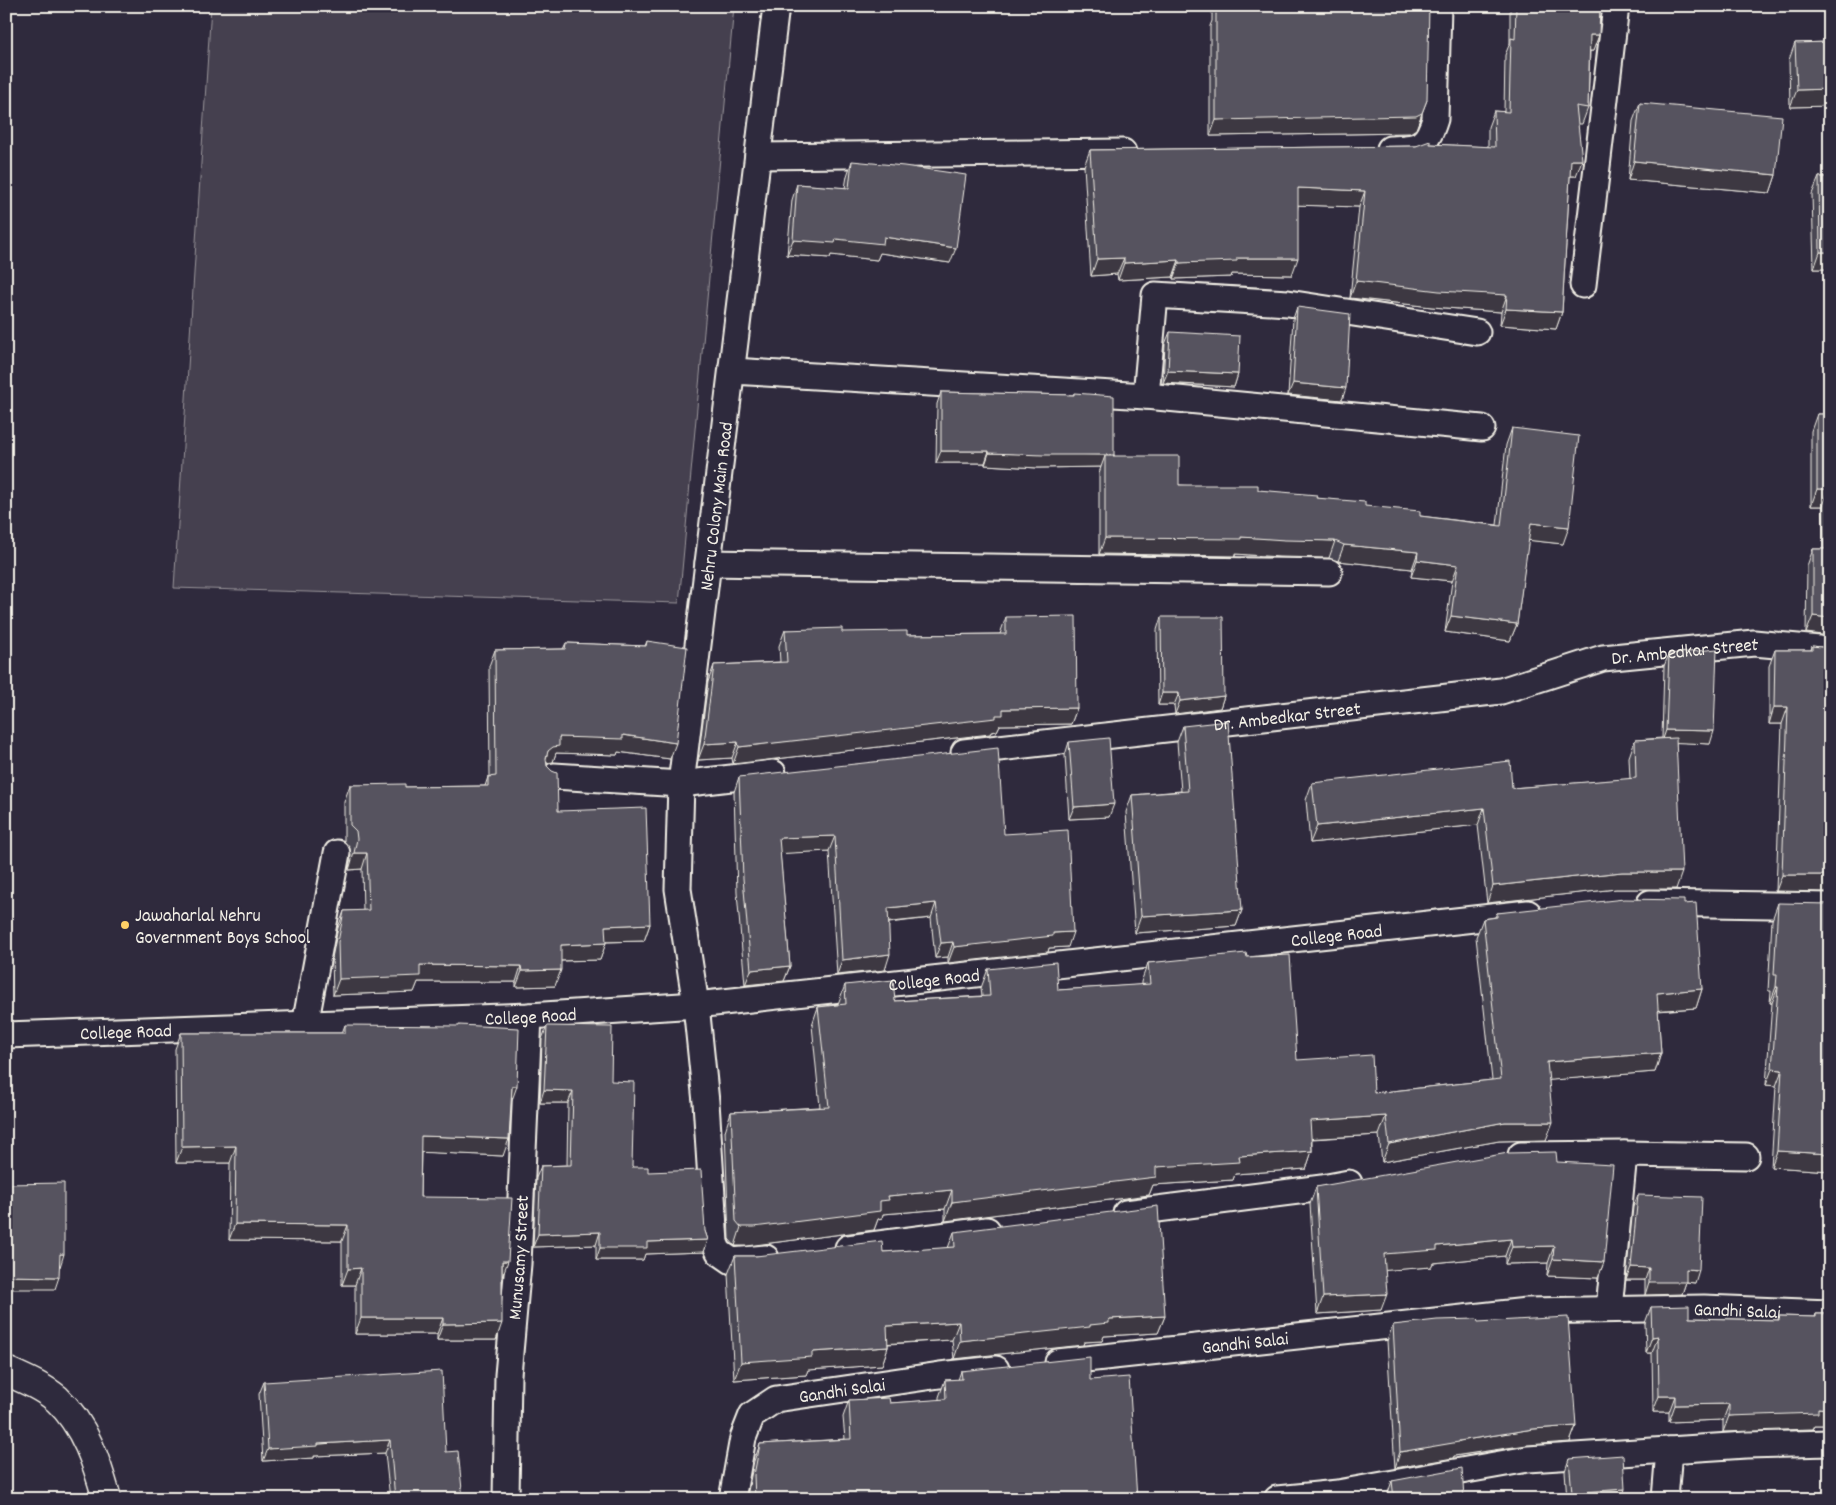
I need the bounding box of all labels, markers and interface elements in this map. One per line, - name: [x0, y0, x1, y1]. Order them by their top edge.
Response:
- street label: Nehru Colony Main Road: [695, 420, 742, 593]
- street label: Dr. Ambedkar Street: [1610, 633, 1759, 674]
- street label: Dr. Ambedkar Street: [1212, 697, 1362, 741]
- place label: Jawaharlal Nehru Government Boys School: [135, 904, 311, 953]
- marker: Jawaharlal Nehru Government Boys School: [119, 919, 131, 931]
- street label: College Road: [1290, 919, 1384, 956]
- street label: College Road: [887, 964, 981, 1001]
- street label: College Road: [484, 1003, 578, 1035]
- street label: College Road: [80, 1019, 172, 1049]
- street label: Munusamy Street: [503, 1195, 538, 1321]
- street label: Gandhi Salai: [1694, 1298, 1782, 1328]
- street label: Gandhi Salai: [1201, 1327, 1291, 1363]
- street label: Gandhi Salai: [797, 1373, 888, 1412]

